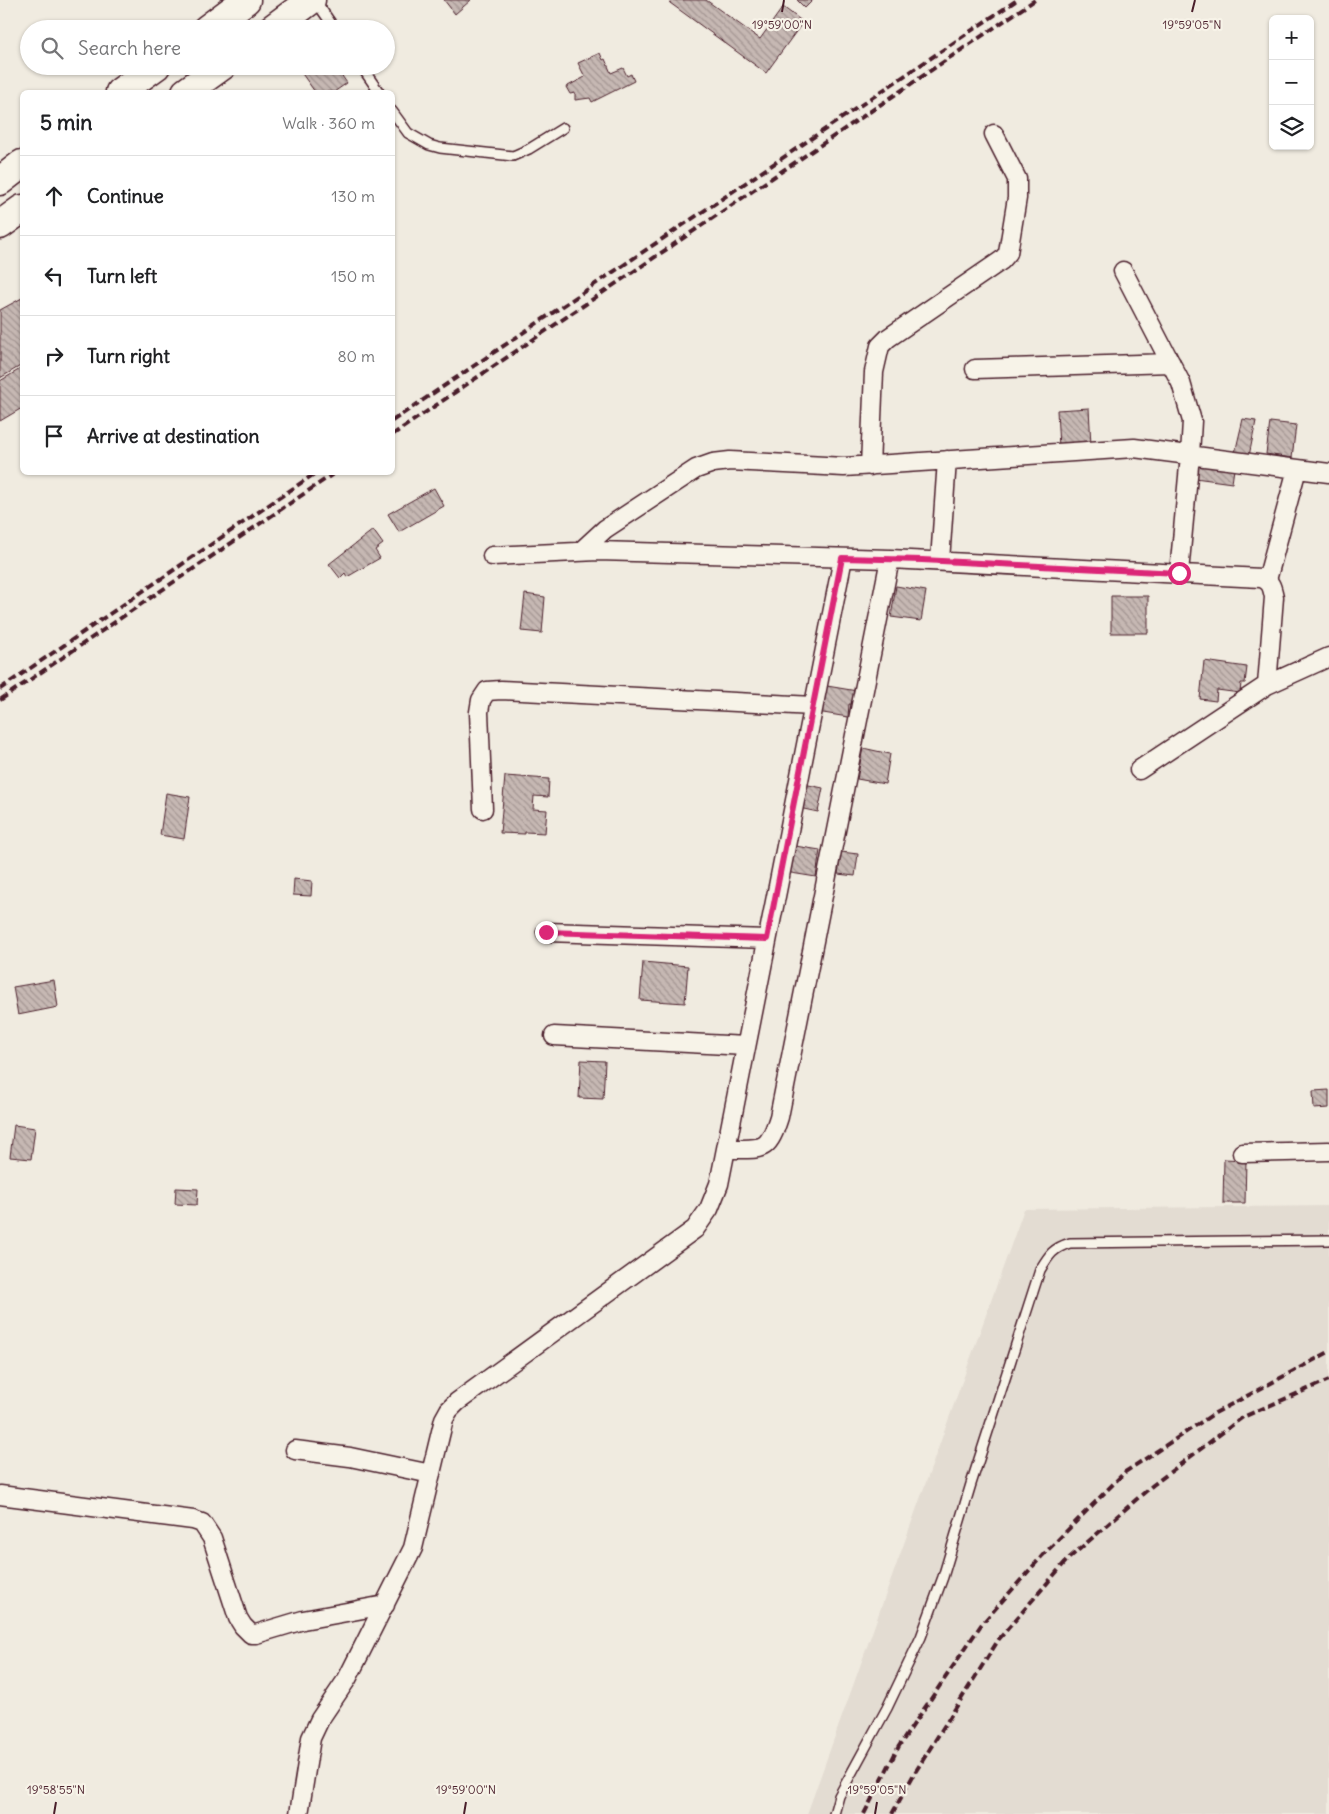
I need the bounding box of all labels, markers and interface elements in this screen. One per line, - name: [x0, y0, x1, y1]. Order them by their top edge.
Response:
- map controls: [1269, 15, 1314, 150]
- button: +: [1269, 15, 1314, 60]
- text: 19°59'00"N: [752, 17, 812, 32]
- text: 19°59'05"N: [1163, 17, 1221, 32]
- search box: [20, 20, 395, 75]
- icon: search: [38, 34, 66, 62]
- text: Search here: [78, 36, 181, 60]
- button: −: [1269, 60, 1314, 105]
- button: layers: [1269, 105, 1314, 150]
- text: 5 min: [40, 109, 92, 136]
- text: Walk · 360 m: [282, 113, 375, 133]
- icon: ahead: [40, 182, 68, 210]
- text: Continue: [87, 184, 164, 208]
- text: 130 m: [331, 186, 375, 206]
- icon: left: [40, 262, 68, 290]
- text: Turn left: [87, 264, 157, 288]
- text: 150 m: [331, 266, 375, 286]
- icon: right: [40, 342, 68, 370]
- text: Turn right: [87, 344, 170, 368]
- text: 80 m: [337, 346, 375, 366]
- icon: arrive: [40, 422, 68, 450]
- text: Arrive at destination: [87, 424, 260, 448]
- route start: [1168, 562, 1191, 585]
- route end: [535, 921, 558, 944]
- text: 19°58'55"N: [27, 1782, 85, 1797]
- text: 19°59'00"N: [436, 1782, 496, 1797]
- text: 19°59'05"N: [848, 1782, 906, 1797]

